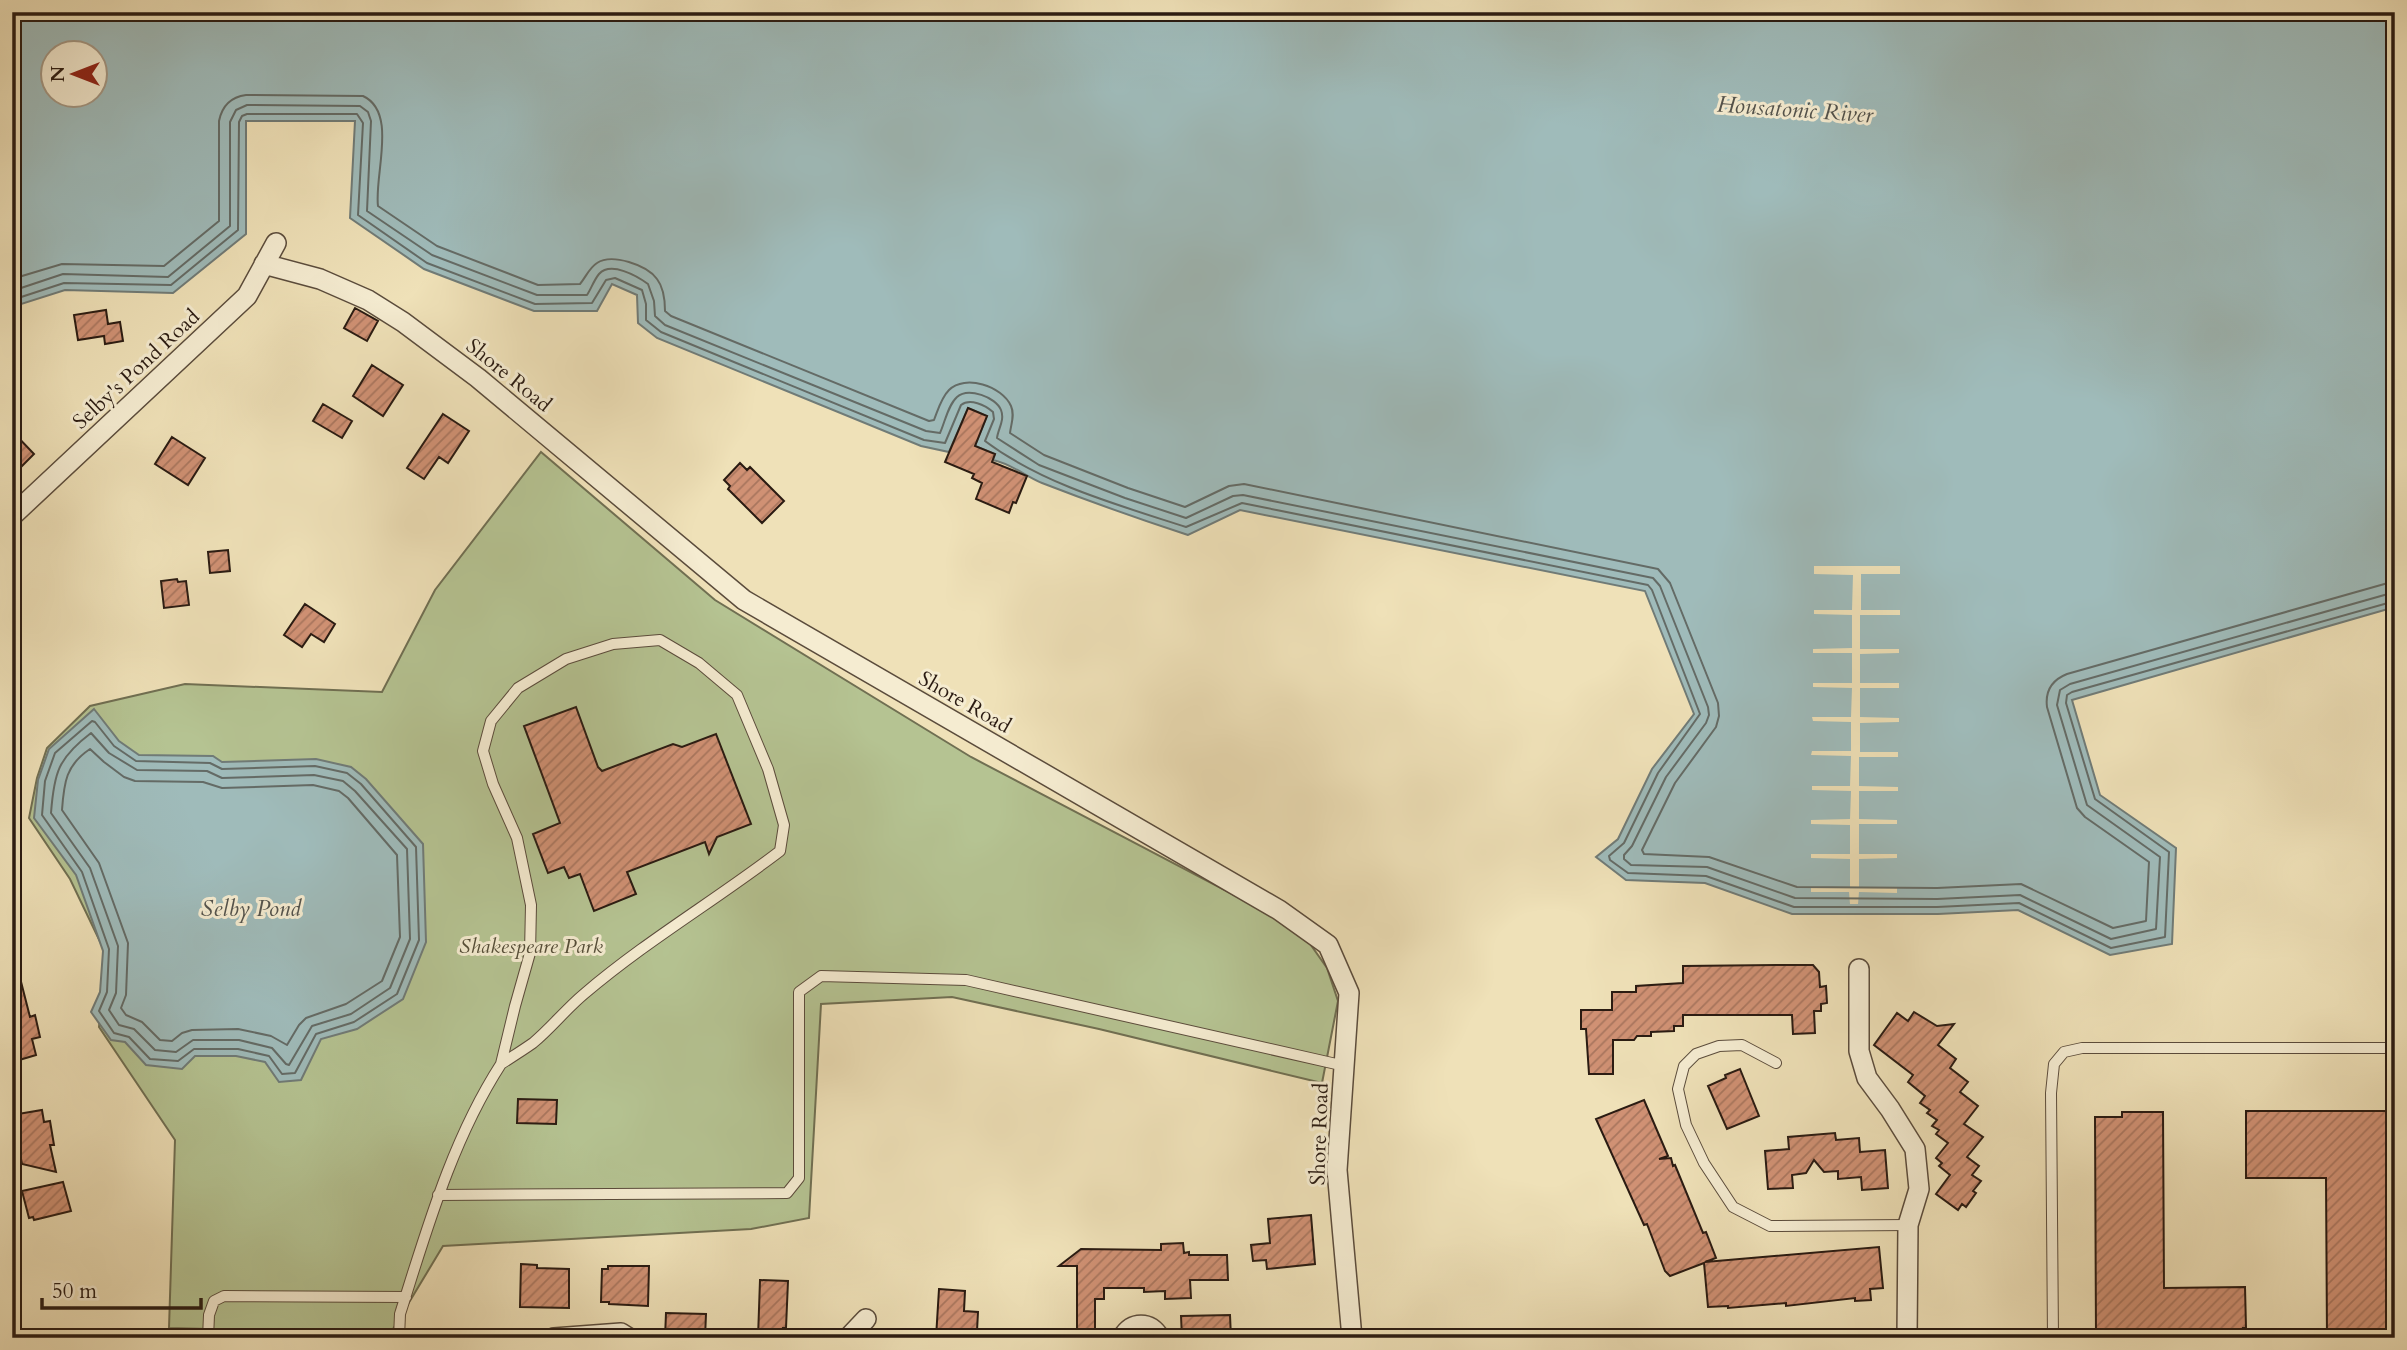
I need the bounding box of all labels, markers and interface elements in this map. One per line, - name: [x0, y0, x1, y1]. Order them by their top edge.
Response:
- north arrow: [38, 38, 108, 108]
- text: N: [45, 65, 71, 82]
- water label: Housatonic River: [1716, 89, 1876, 131]
- street label: Selby's Pond Road: [67, 303, 206, 436]
- street label: Shore Road: [460, 332, 558, 419]
- street label: Shore Road: [913, 664, 1016, 741]
- water label: Selby Pond: [201, 893, 302, 924]
- park label: Shakespeare Park: [459, 932, 603, 961]
- street label: Shore Road: [1303, 1082, 1336, 1186]
- scale bar: [42, 1266, 201, 1310]
- text: 50 m: [52, 1277, 97, 1306]

